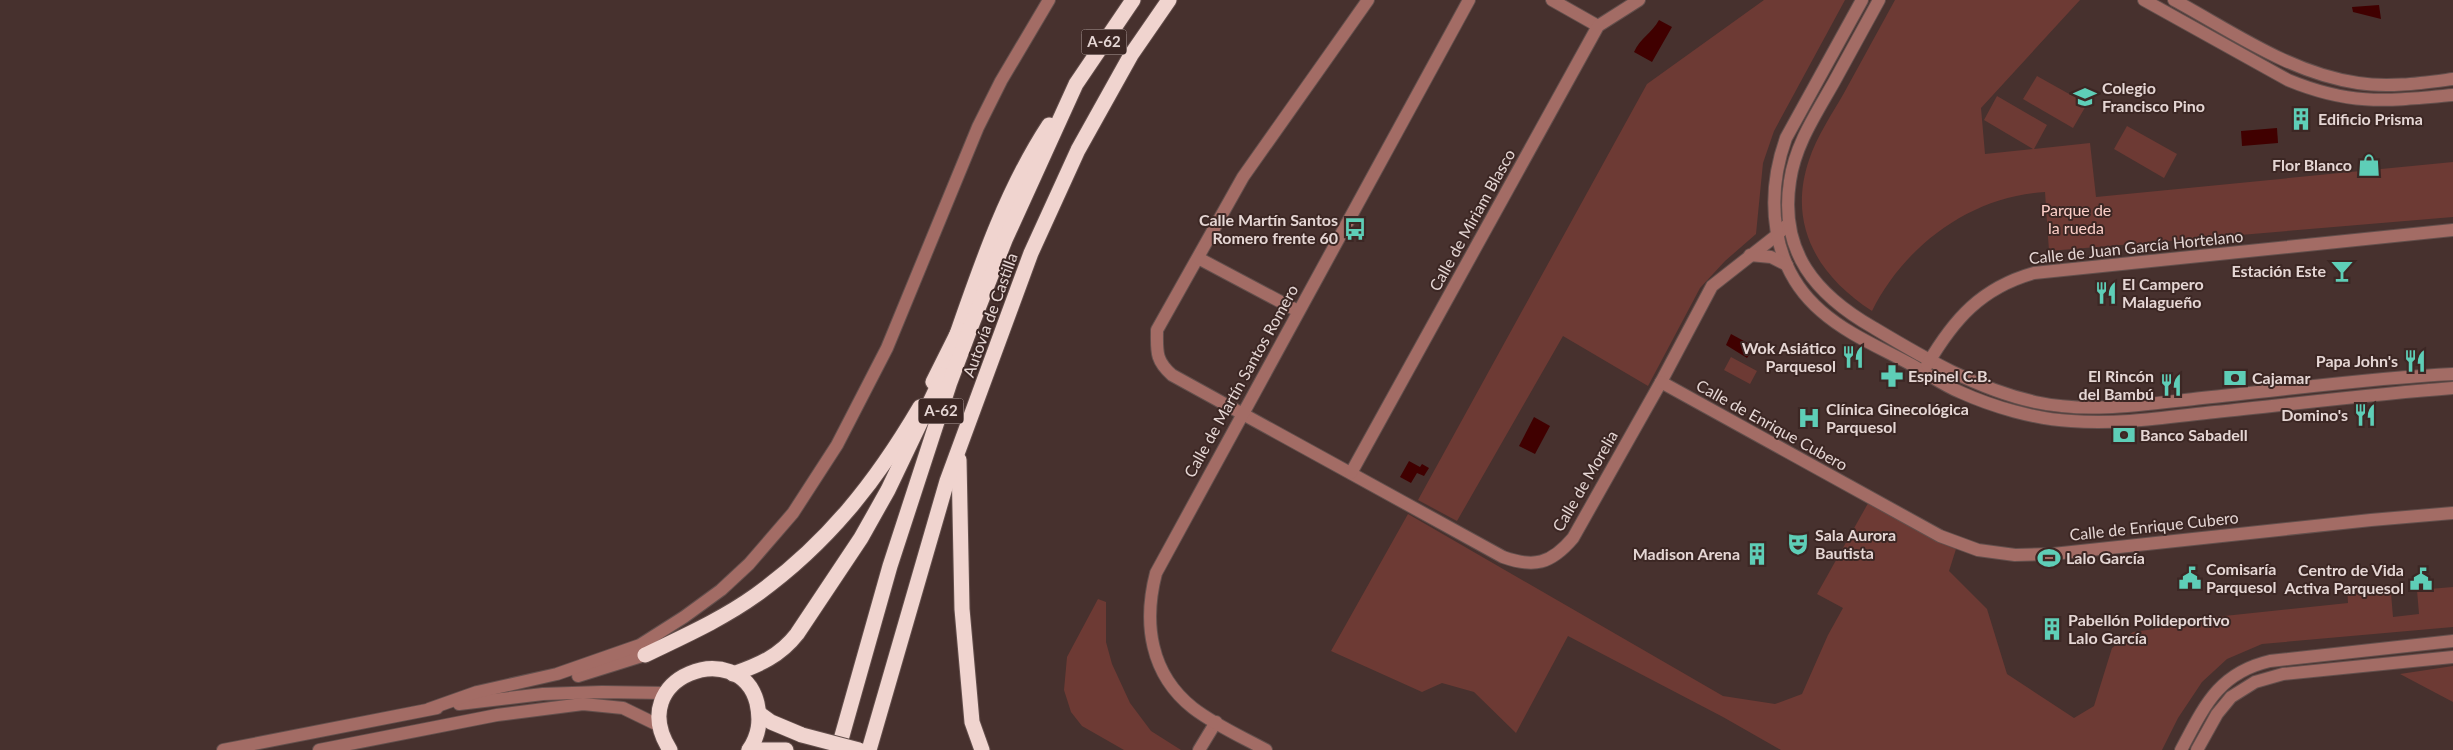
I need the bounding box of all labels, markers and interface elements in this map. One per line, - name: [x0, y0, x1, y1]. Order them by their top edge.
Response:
- road number: A-62: [1082, 30, 1126, 54]
- place label: Colegio Francisco Pino: [2102, 78, 2205, 115]
- school or university icon: Colegio Francisco Pino: [2072, 84, 2098, 110]
- building icon: Edificio Prisma: [2288, 106, 2314, 132]
- place label: Edificio Prisma: [2318, 109, 2423, 128]
- street label: Calle de Miriam Blasco: [1425, 146, 1518, 294]
- shop icon: Flor Blanco: [2356, 152, 2382, 178]
- place label: Flor Blanco: [2272, 155, 2352, 174]
- park label: Parque de la rueda: [2041, 200, 2111, 237]
- place label: Calle Martín Santos Romero frente 60: [1199, 210, 1338, 247]
- bus stop icon: Calle Martín Santos Romero frente 60: [1342, 216, 1368, 242]
- street label: Calle de Juan García Hortelano: [2028, 226, 2244, 267]
- street label: Autovía de Castilla: [958, 250, 1021, 379]
- bar icon: Estación Este: [2329, 258, 2355, 284]
- place label: Estación Este: [2231, 261, 2326, 280]
- place label: El Campero Malagueño: [2122, 274, 2204, 311]
- restaurant icon: El Campero Malagueño: [2093, 280, 2119, 306]
- street label: Calle de Martín Santos Romero: [1180, 281, 1302, 480]
- place label: Wok Asiático Parquesol: [1742, 338, 1836, 375]
- restaurant icon: Wok Asiático Parquesol: [1840, 344, 1866, 370]
- restaurant icon: Papa John's: [2402, 348, 2428, 374]
- place label: Papa John's: [2316, 351, 2398, 370]
- pharmacy icon: Espinel C.B.: [1879, 363, 1905, 389]
- bank icon: Cajamar: [2222, 365, 2248, 391]
- place label: Espinel C.B.: [1908, 366, 1992, 385]
- place label: El Rincón del Bambú: [2078, 366, 2154, 403]
- place label: Cajamar: [2252, 368, 2310, 387]
- restaurant icon: El Rincón del Bambú: [2158, 372, 2184, 398]
- street label: Calle de Enrique Cubero: [1693, 375, 1851, 474]
- road number: A-62: [918, 398, 964, 424]
- place label: Clínica Ginecológica Parquesol: [1826, 399, 1969, 436]
- restaurant icon: Domino's: [2352, 402, 2378, 428]
- hospital icon: Clínica Ginecológica Parquesol: [1796, 405, 1822, 431]
- place label: Domino's: [2281, 405, 2348, 424]
- bank icon: Banco Sabadell: [2111, 422, 2137, 448]
- place label: Banco Sabadell: [2140, 425, 2248, 444]
- street label: Calle de Morelia: [1548, 427, 1621, 535]
- street label: Calle de Enrique Cubero: [2069, 507, 2239, 544]
- place label: Sala Aurora Bautista: [1815, 525, 1896, 562]
- theatre icon: Sala Aurora Bautista: [1785, 531, 1811, 557]
- building icon: Madison Arena: [1744, 541, 1770, 567]
- place label: Madison Arena: [1633, 544, 1740, 563]
- sports icon: Lalo García: [2036, 545, 2062, 571]
- place label: Lalo García: [2066, 548, 2145, 567]
- place label: Comisaría Parquesol: [2206, 559, 2276, 596]
- place label: Centro de Vida Activa Parquesol: [2283, 560, 2404, 597]
- public building icon: Comisaría Parquesol: [2177, 565, 2203, 591]
- public building icon: Centro de Vida Activa Parquesol: [2408, 566, 2434, 592]
- place label: Pabellón Polideportivo Lalo García: [2068, 610, 2230, 647]
- building icon: Pabellón Polideportivo Lalo García: [2039, 616, 2065, 642]

